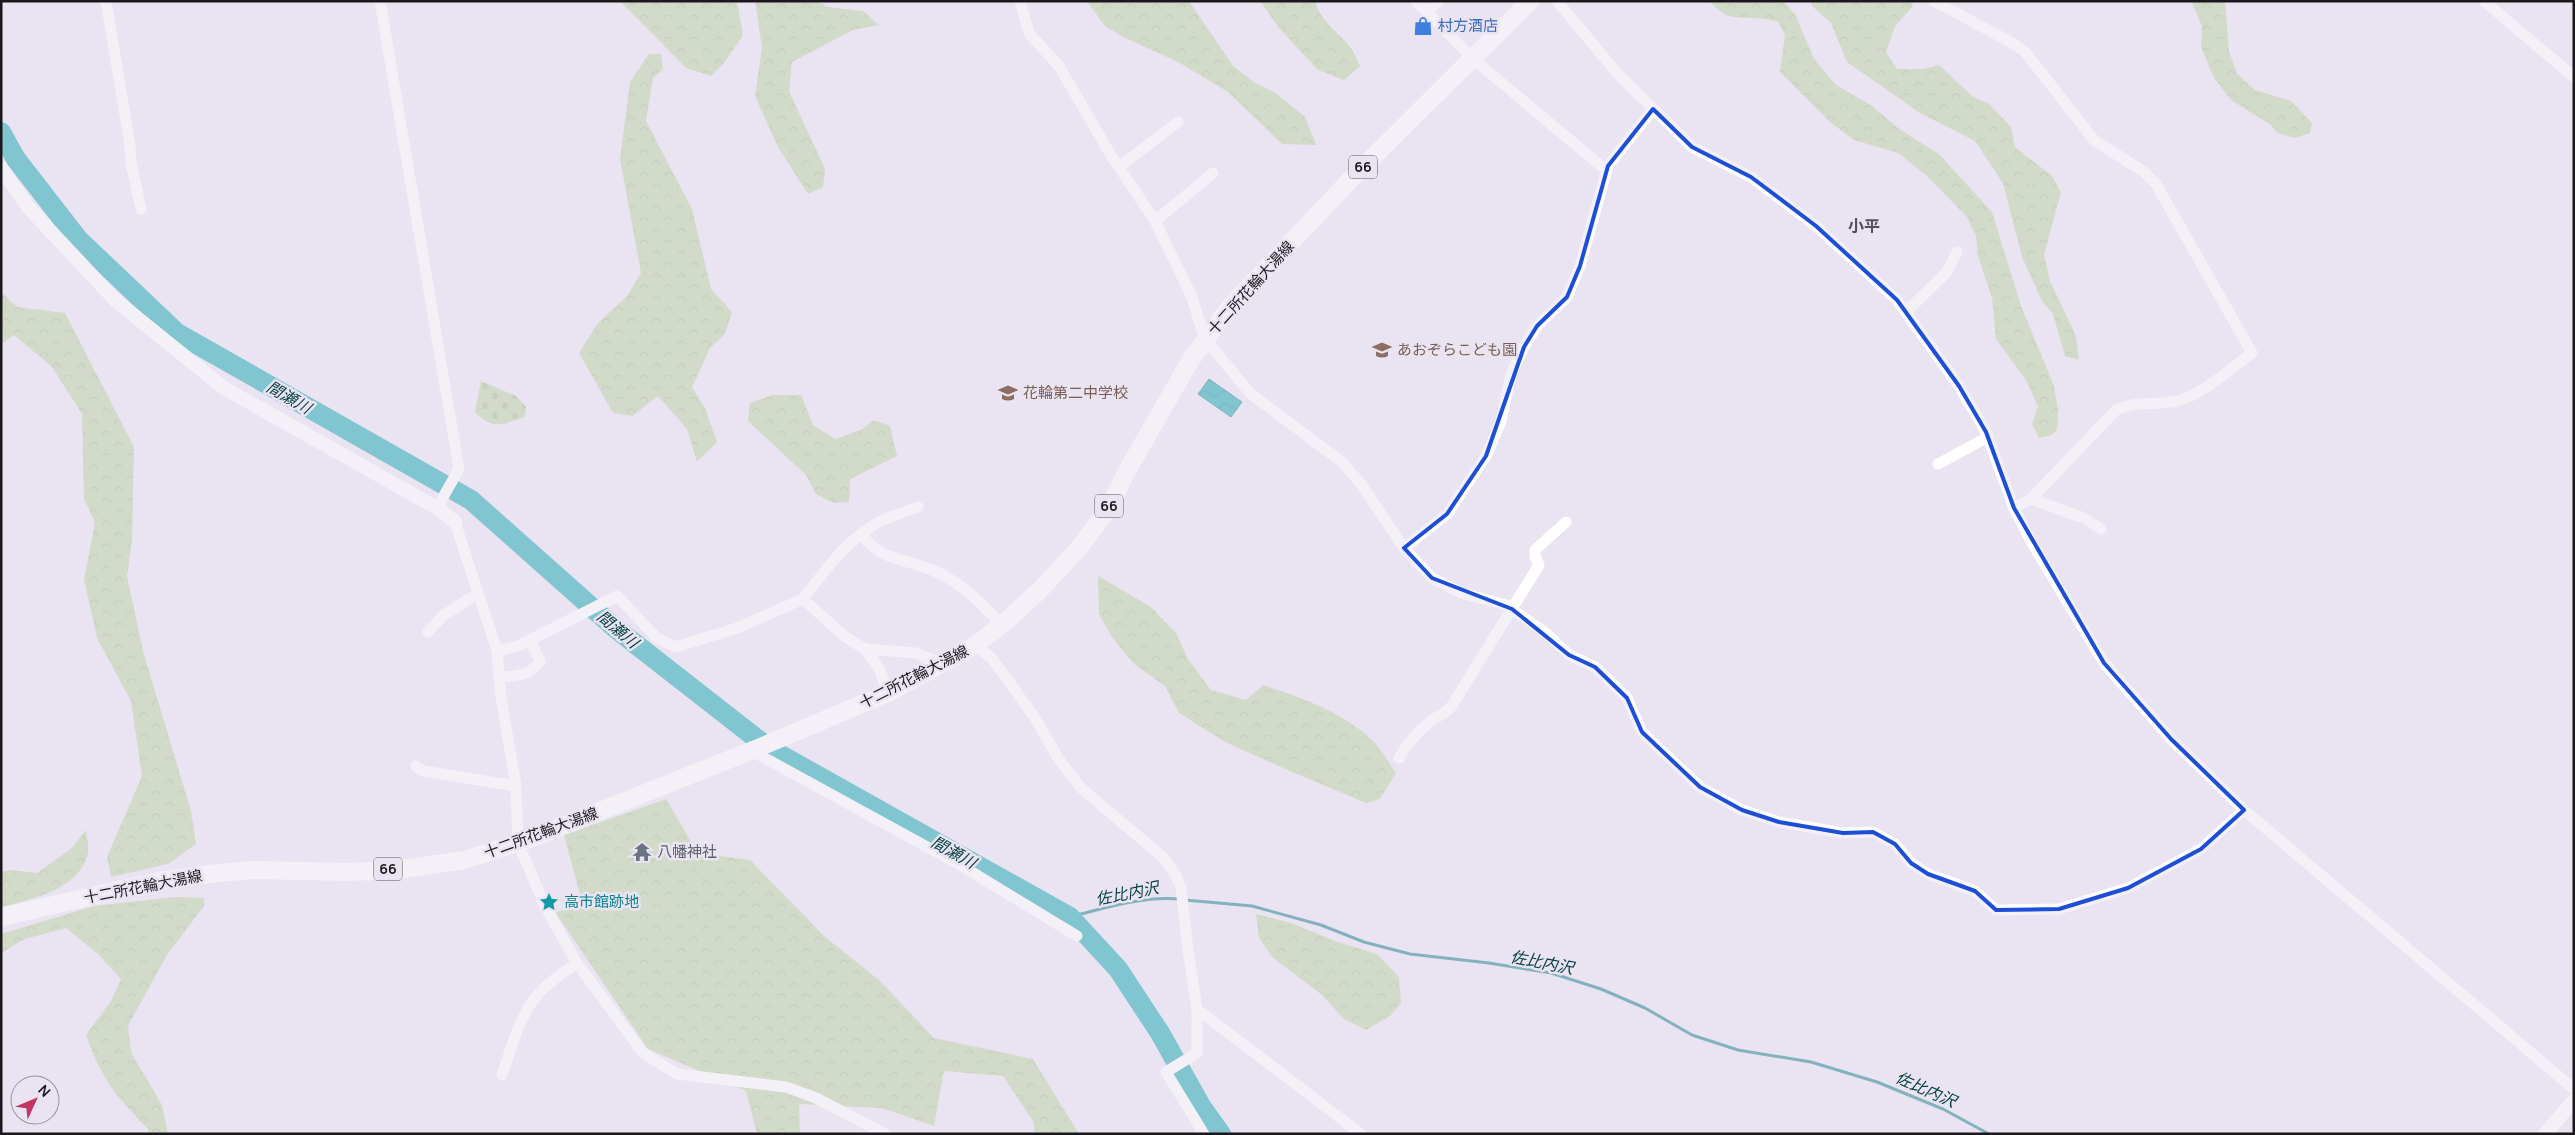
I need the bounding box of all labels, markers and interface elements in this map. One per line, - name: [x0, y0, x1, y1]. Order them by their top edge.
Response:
- shop icon: 村方酒店: [1412, 15, 1434, 37]
- place label: 村方酒店: [1438, 15, 1498, 36]
- road number: 66: [1349, 156, 1377, 178]
- district label: 小平: [1848, 215, 1880, 237]
- street label: 十二所花輪大湯線: [1203, 236, 1299, 339]
- school or university icon: あおぞらこども園: [1371, 339, 1393, 361]
- place label: あおぞらこども園: [1397, 339, 1517, 360]
- water label: 間瀬川: [263, 375, 317, 420]
- school or university icon: 花輪第二中学校: [997, 382, 1019, 404]
- place label: 花輪第二中学校: [1023, 382, 1128, 403]
- road number: 66: [1095, 494, 1123, 518]
- water label: 間瀬川: [593, 605, 645, 654]
- street label: 十二所花輪大湯線: [856, 640, 972, 713]
- street label: 十二所花輪大湯線: [481, 802, 601, 863]
- water label: 間瀬川: [928, 831, 982, 874]
- temple icon: 八幡神社: [631, 841, 653, 863]
- place label: 八幡神社: [657, 841, 717, 862]
- road number: 66: [374, 858, 402, 881]
- street label: 十二所花輪大湯線: [82, 865, 204, 908]
- water label: 佐比内沢: [1093, 876, 1162, 910]
- place icon: 高市館跡地: [538, 891, 560, 913]
- place label: 高市館跡地: [564, 891, 639, 912]
- water label: 佐比内沢: [1508, 945, 1577, 979]
- water label: 佐比内沢: [1892, 1066, 1962, 1113]
- north arrow: [10, 1075, 60, 1125]
- text: N: [34, 1080, 55, 1101]

